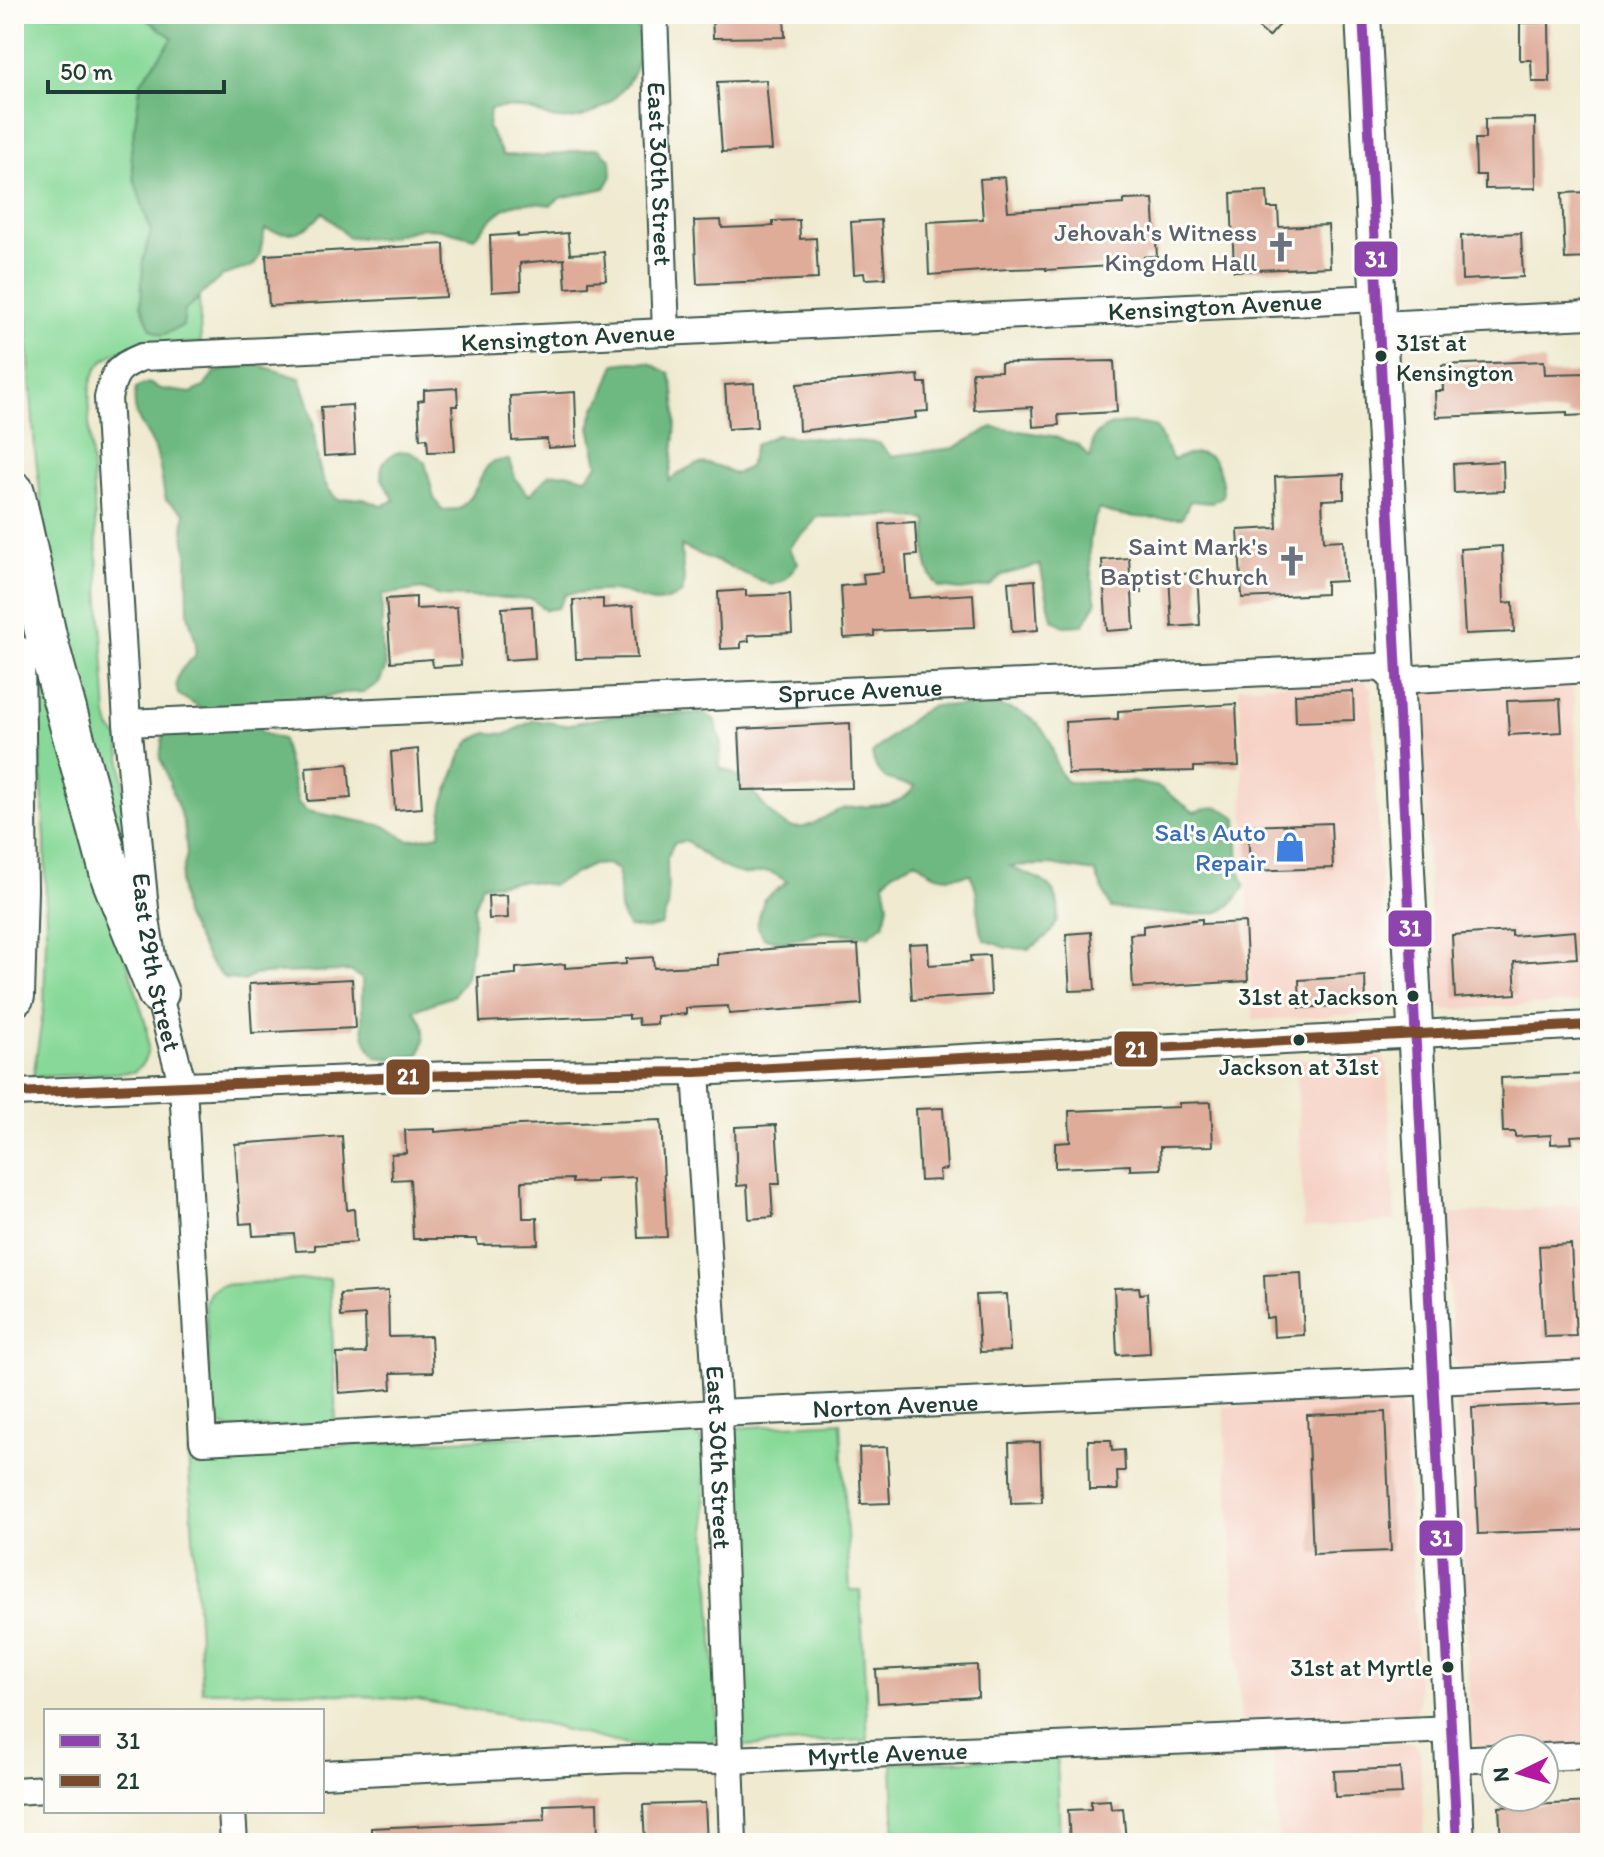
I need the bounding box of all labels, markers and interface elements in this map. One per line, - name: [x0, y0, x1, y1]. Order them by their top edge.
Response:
- scale bar: [48, 44, 224, 94]
- text: 50 m: [60, 57, 113, 86]
- street label: East 30th Street: [641, 81, 680, 267]
- place label: Jehovah's Witness Kingdom Hall: [1054, 216, 1257, 278]
- church icon: Jehovah's Witness Kingdom Hall: [1264, 230, 1298, 264]
- line badge: 31: [1353, 240, 1399, 278]
- text: 31: [1365, 246, 1388, 273]
- street label: Kensington Avenue: [1107, 284, 1323, 328]
- street label: Kensington Avenue: [460, 315, 676, 359]
- place label: 31st at Kensington: [1396, 328, 1514, 387]
- marker: 31st at Kensington: [1373, 348, 1389, 364]
- place label: Saint Mark's Baptist Church: [1100, 530, 1268, 592]
- church icon: Saint Mark's Baptist Church: [1275, 544, 1309, 578]
- street label: Spruce Avenue: [777, 671, 943, 710]
- place label: Sal's Auto Repair: [1154, 816, 1266, 878]
- shop icon: Sal's Auto Repair: [1273, 830, 1307, 864]
- street label: East 29th Street: [126, 871, 189, 1055]
- line badge: 31: [1387, 909, 1433, 948]
- text: 31: [1399, 915, 1422, 942]
- place label: 31st at Jackson: [1238, 982, 1398, 1011]
- marker: 31st at Jackson: [1405, 988, 1421, 1004]
- line badge: 21: [1113, 1030, 1159, 1068]
- marker: Jackson at 31st: [1291, 1032, 1307, 1048]
- text: 21: [1125, 1036, 1148, 1063]
- place label: Jackson at 31st: [1219, 1052, 1379, 1081]
- line badge: 21: [385, 1058, 431, 1096]
- text: 21: [397, 1063, 420, 1090]
- street label: East 30th Street: [699, 1364, 739, 1550]
- street label: Norton Avenue: [812, 1385, 979, 1425]
- line badge: 31: [1418, 1519, 1464, 1557]
- text: 31: [1430, 1525, 1453, 1552]
- place label: 31st at Myrtle: [1290, 1653, 1433, 1682]
- marker: 31st at Myrtle: [1440, 1659, 1456, 1675]
- legend: [44, 1709, 324, 1813]
- text: 31: [116, 1726, 140, 1755]
- north arrow: [1480, 1733, 1560, 1813]
- street label: Myrtle Avenue: [807, 1734, 968, 1773]
- text: 21: [116, 1766, 140, 1795]
- text: N: [1486, 1766, 1515, 1783]

